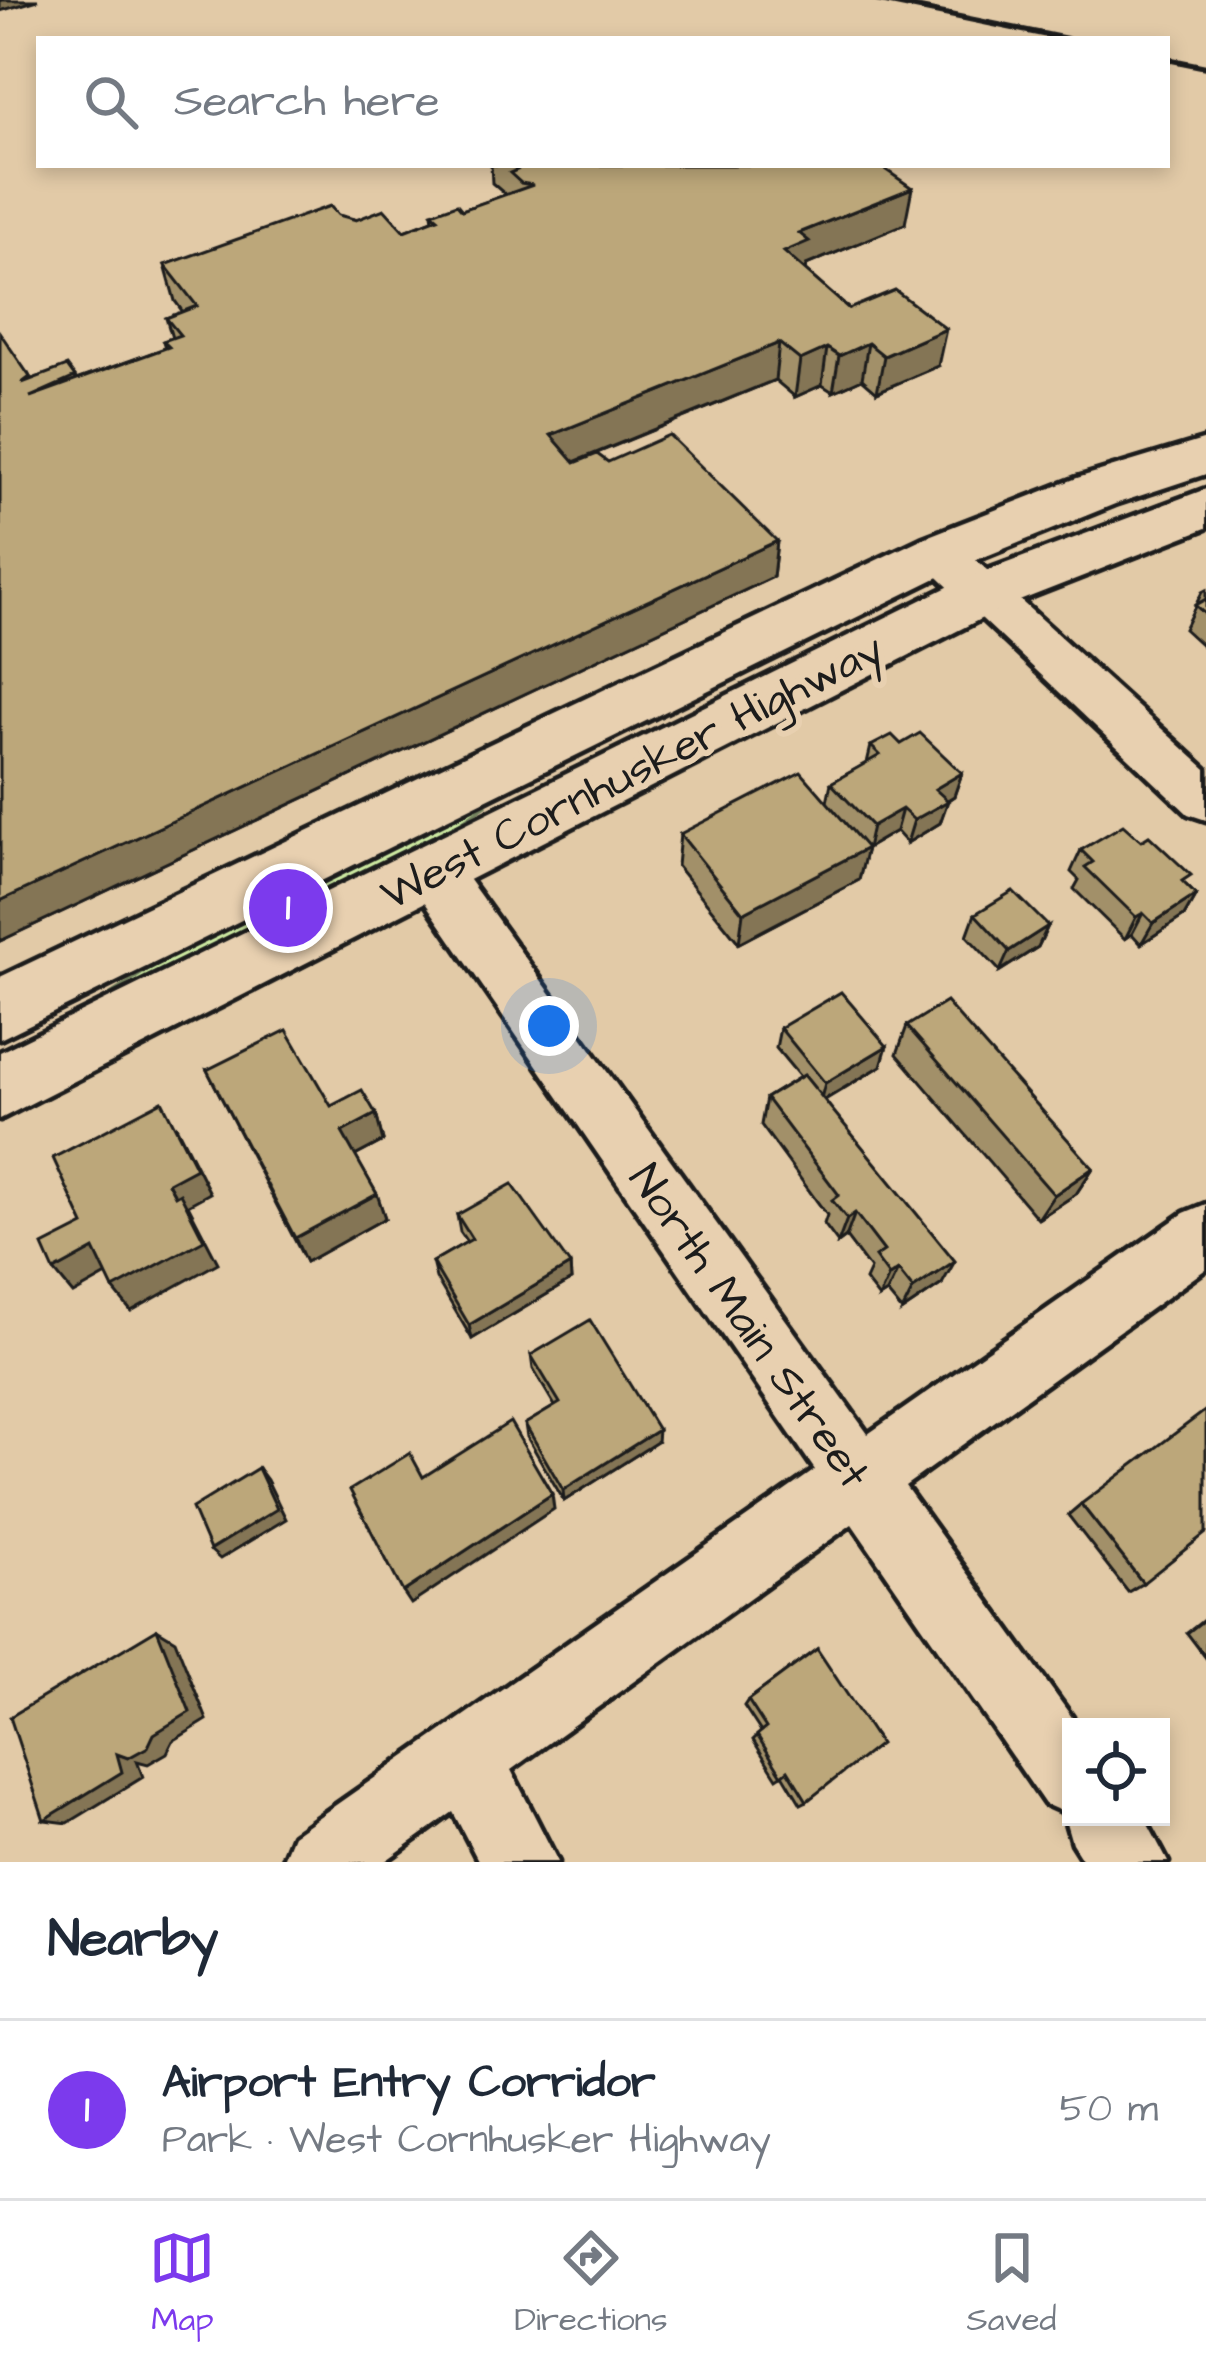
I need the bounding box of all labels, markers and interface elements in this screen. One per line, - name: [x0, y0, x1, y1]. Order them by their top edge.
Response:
- search box: [36, 36, 1170, 168]
- icon: search: [78, 69, 144, 135]
- text: Search here: [174, 71, 440, 133]
- street label: West Cornhusker Highway: [371, 619, 895, 927]
- pin: 1: [249, 863, 327, 953]
- your location: [519, 996, 579, 1056]
- street label: North Main Street: [613, 1152, 884, 1501]
- map controls: [1062, 1718, 1170, 1826]
- button: locate: [1062, 1718, 1170, 1826]
- text: Nearby: [48, 1905, 218, 1976]
- text: Airport Entry Corridor: [162, 2052, 656, 2114]
- text: 1: [85, 2083, 90, 2137]
- text: 50 m: [1060, 2083, 1158, 2137]
- text: Park · West Cornhusker Highway: [162, 2114, 771, 2168]
- tab: Map: [149, 2225, 215, 2343]
- tab: Directions: [514, 2225, 668, 2343]
- tab: Saved: [967, 2225, 1057, 2343]

